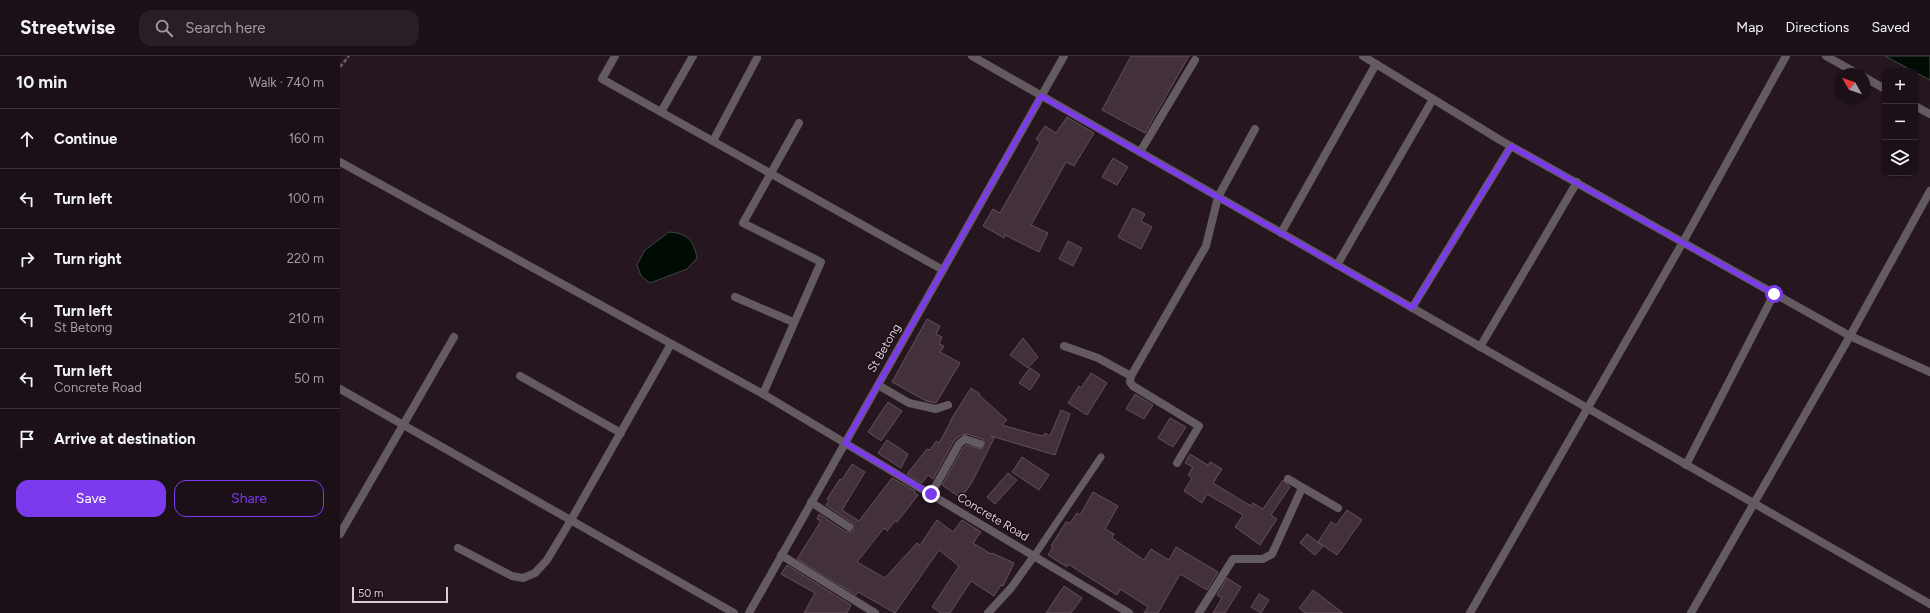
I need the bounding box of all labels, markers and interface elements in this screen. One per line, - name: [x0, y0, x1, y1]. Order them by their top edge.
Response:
- search box: [139, 10, 419, 46]
- text: Streetwise: [20, 16, 115, 39]
- icon: search: [153, 17, 175, 39]
- text: Search here: [185, 19, 265, 37]
- text: Map: [1736, 19, 1764, 36]
- text: Directions: [1786, 19, 1849, 36]
- text: Saved: [1871, 19, 1910, 36]
- north arrow: [1834, 68, 1870, 104]
- map controls: [1882, 68, 1918, 176]
- button: +: [1882, 68, 1918, 104]
- text: 10 min: [16, 72, 67, 92]
- text: Walk · 740 m: [249, 75, 324, 90]
- button: −: [1882, 104, 1918, 140]
- icon: ahead: [16, 128, 38, 150]
- text: Continue: [54, 130, 117, 148]
- text: 160 m: [289, 131, 324, 146]
- button: layers: [1882, 140, 1918, 176]
- icon: left: [16, 188, 38, 210]
- text: Turn left: [54, 190, 112, 208]
- text: 100 m: [288, 191, 324, 206]
- icon: right: [16, 248, 38, 270]
- text: Turn right: [54, 250, 122, 268]
- text: 220 m: [287, 251, 324, 266]
- route start: [1765, 285, 1783, 303]
- text: Turn left: [54, 302, 112, 320]
- icon: left: [16, 308, 38, 330]
- text: 210 m: [289, 311, 324, 326]
- text: St Betong: [54, 320, 112, 335]
- street label: St Betong: [864, 321, 904, 375]
- text: Turn left: [54, 362, 112, 380]
- icon: left: [16, 368, 38, 390]
- text: 50 m: [294, 371, 324, 386]
- text: Concrete Road: [54, 380, 142, 395]
- icon: arrive: [16, 428, 38, 450]
- text: Arrive at destination: [54, 430, 195, 448]
- button: Save: [16, 480, 166, 517]
- button: Share: [174, 480, 324, 517]
- route end: [922, 485, 940, 503]
- street label: Concrete Road: [955, 490, 1031, 544]
- scale bar: [352, 585, 448, 604]
- text: 50 m: [358, 587, 383, 600]

